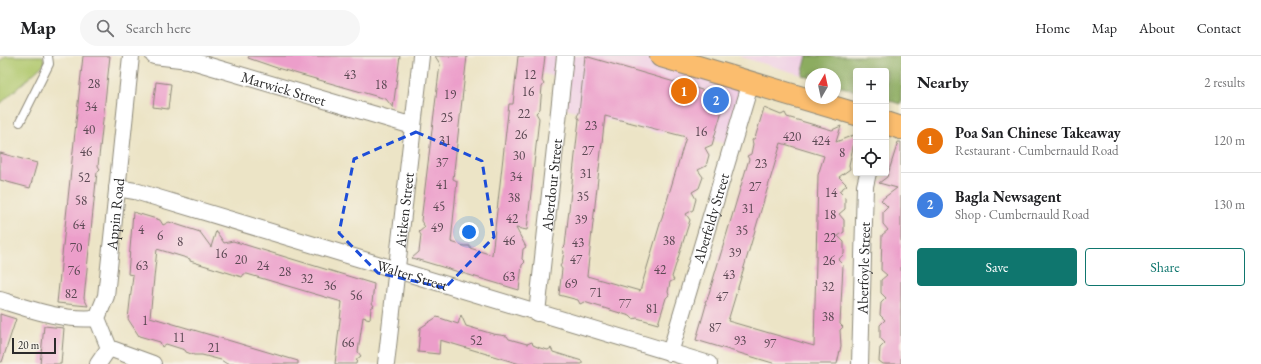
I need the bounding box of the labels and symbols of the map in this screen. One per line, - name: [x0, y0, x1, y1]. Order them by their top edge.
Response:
- street label: Marwick Street: [239, 66, 329, 109]
- house number: 43: [344, 66, 356, 83]
- house number: 12: [524, 66, 537, 83]
- north arrow: [805, 68, 841, 104]
- house number: 28: [88, 75, 100, 92]
- house number: 18: [375, 76, 387, 93]
- pin: 1: [671, 76, 697, 106]
- house number: 16: [522, 83, 534, 100]
- pin: 2: [703, 85, 729, 115]
- house number: 19: [444, 86, 457, 103]
- house number: 34: [85, 98, 98, 115]
- house number: 22: [518, 105, 531, 122]
- house number: 25: [441, 109, 453, 126]
- house number: 23: [585, 117, 597, 134]
- house number: 40: [83, 121, 95, 138]
- house number: 16: [695, 123, 707, 140]
- house number: 26: [515, 126, 527, 143]
- house number: 420: [783, 128, 801, 145]
- house number: 31: [439, 132, 451, 149]
- house number: 424: [812, 132, 831, 149]
- street label: Aberdour Street: [536, 137, 565, 233]
- house number: 27: [582, 142, 595, 159]
- house number: 46: [80, 143, 92, 160]
- house number: 8: [839, 144, 845, 161]
- house number: 30: [513, 147, 525, 164]
- house number: 37: [436, 154, 449, 171]
- house number: 23: [755, 155, 767, 172]
- house number: 31: [580, 165, 592, 182]
- house number: 34: [510, 168, 523, 185]
- house number: 52: [78, 169, 91, 186]
- street label: Aberfeldy Street: [688, 170, 733, 266]
- street label: Aitken Street: [390, 171, 417, 250]
- house number: 41: [436, 176, 448, 193]
- street label: Appin Road: [101, 177, 128, 252]
- house number: 27: [749, 178, 762, 195]
- house number: 14: [825, 184, 838, 201]
- house number: 35: [577, 188, 589, 205]
- house number: 38: [508, 189, 520, 206]
- house number: 58: [75, 192, 87, 209]
- house number: 45: [433, 198, 445, 215]
- house number: 31: [742, 200, 754, 217]
- house number: 18: [824, 206, 836, 223]
- house number: 42: [506, 210, 519, 227]
- house number: 39: [575, 211, 588, 228]
- house number: 64: [73, 216, 86, 233]
- house number: 49: [431, 219, 444, 236]
- house number: 4: [138, 221, 145, 238]
- street label: Aberfoyle Street: [852, 221, 873, 316]
- your location: [459, 222, 479, 242]
- house number: 35: [736, 222, 748, 239]
- house number: 6: [157, 227, 163, 244]
- house number: 22: [824, 229, 837, 246]
- house number: 46: [503, 232, 515, 249]
- house number: 38: [663, 232, 675, 249]
- house number: 8: [177, 233, 183, 250]
- house number: 43: [572, 234, 584, 251]
- house number: 70: [70, 239, 82, 256]
- house number: 39: [729, 244, 742, 261]
- house number: 16: [215, 245, 227, 262]
- house number: 20: [235, 251, 247, 268]
- house number: 47: [570, 251, 583, 268]
- house number: 26: [823, 252, 835, 269]
- street label: Walter Street: [375, 255, 451, 294]
- house number: 63: [136, 257, 148, 274]
- house number: 24: [257, 257, 270, 274]
- house number: 42: [654, 261, 667, 278]
- house number: 76: [68, 262, 80, 279]
- house number: 28: [279, 263, 291, 280]
- house number: 43: [723, 266, 735, 283]
- house number: 63: [503, 268, 515, 285]
- house number: 32: [301, 270, 314, 287]
- house number: 69: [565, 275, 578, 292]
- house number: 36: [324, 277, 336, 294]
- house number: 32: [822, 278, 835, 295]
- house number: 71: [590, 284, 602, 301]
- house number: 82: [65, 285, 78, 302]
- house number: 56: [350, 287, 362, 304]
- house number: 47: [716, 288, 729, 305]
- house number: 77: [619, 295, 632, 312]
- house number: 81: [646, 300, 658, 317]
- house number: 38: [822, 308, 834, 325]
- house number: 1: [142, 312, 148, 329]
- house number: 87: [709, 319, 722, 336]
- house number: 11: [173, 329, 185, 346]
- house number: 52: [470, 332, 483, 349]
- house number: 93: [734, 332, 746, 349]
- house number: 66: [342, 334, 354, 351]
- house number: 97: [764, 335, 777, 352]
- scale bar: [12, 336, 56, 355]
- house number: 21: [208, 339, 220, 356]

